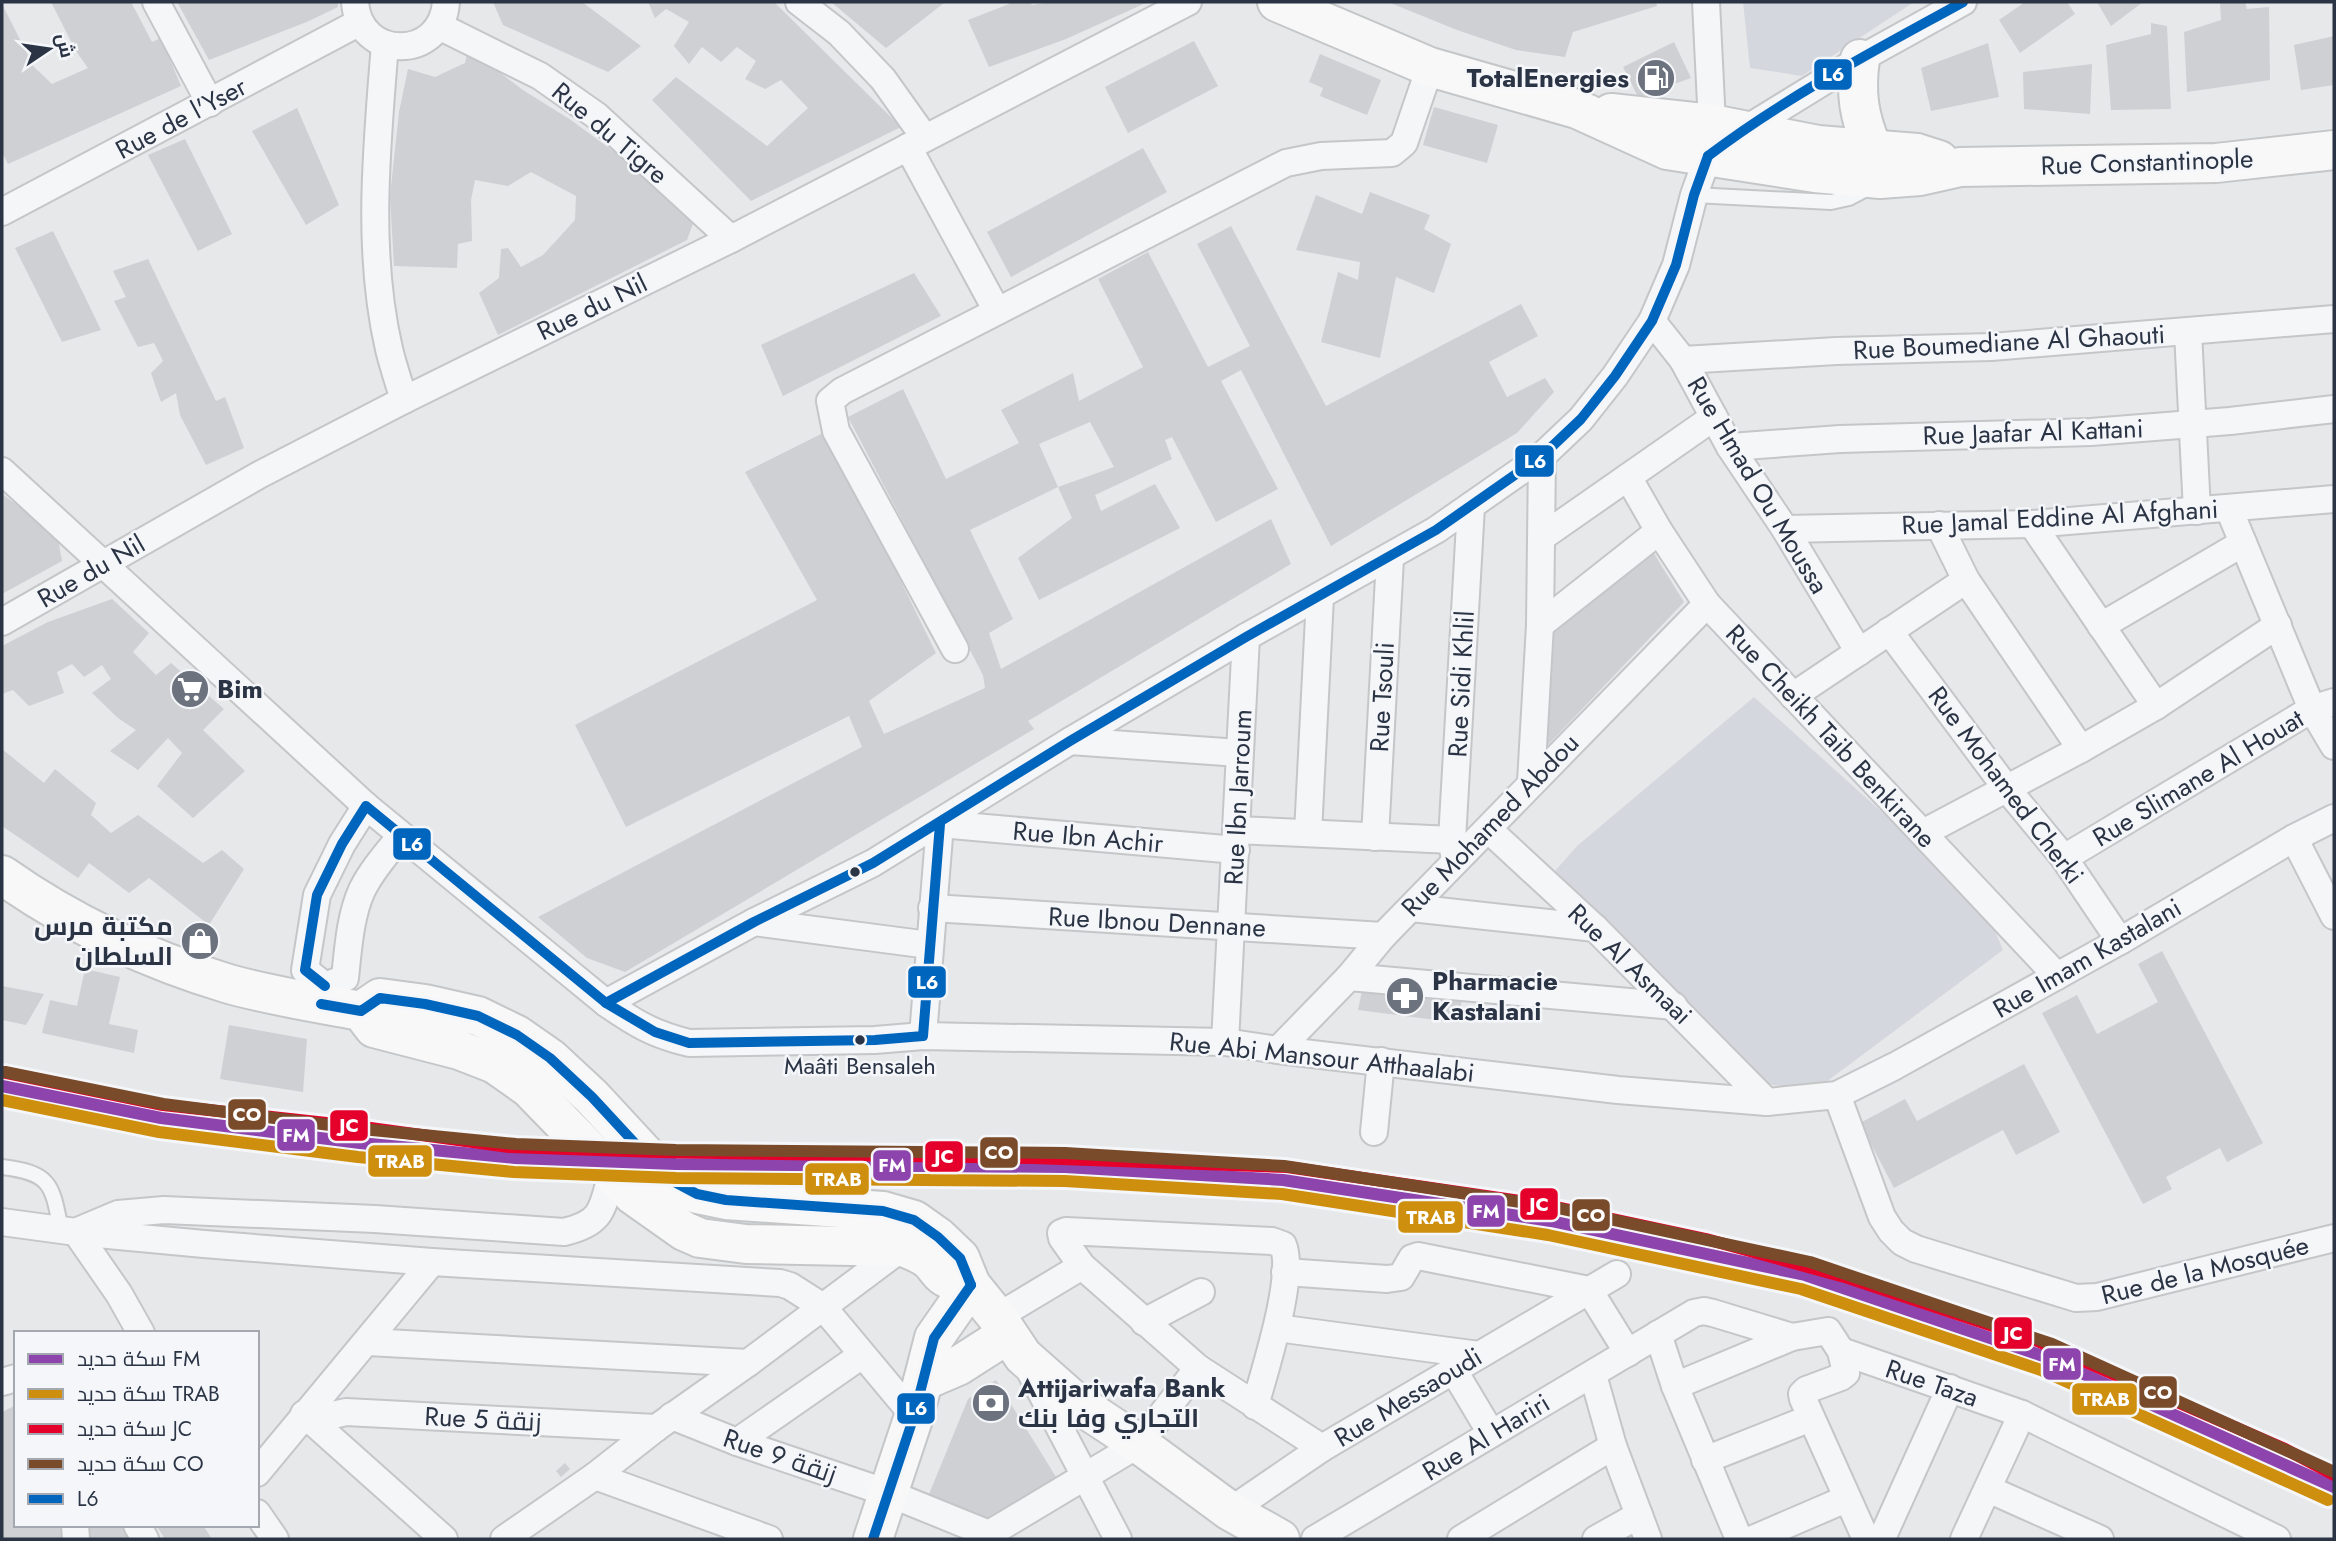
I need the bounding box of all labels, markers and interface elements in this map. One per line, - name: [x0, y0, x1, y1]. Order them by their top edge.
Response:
- north arrow: [14, 14, 84, 84]
- text: ش: [49, 30, 81, 60]
- fuel station icon: TotalEnergies: [1635, 57, 1677, 99]
- line badge: L6: [1813, 58, 1853, 91]
- place label: TotalEnergies: [1467, 59, 1629, 97]
- text: L6: [1822, 61, 1844, 88]
- street label: Rue de l'Yser: [109, 67, 253, 168]
- street label: Rue du Tigre: [544, 73, 676, 193]
- street label: Rue Constantinople: [2040, 139, 2254, 185]
- street label: Rue du Nil: [530, 264, 654, 350]
- street label: Rue Boumediane Al Ghaouti: [1852, 315, 2166, 369]
- street label: Rue Hmad Ou Moussa: [1678, 369, 1838, 601]
- street label: Rue Jaafar Al Kattani: [1922, 409, 2144, 455]
- line badge: L6: [1514, 444, 1555, 478]
- text: L6: [1524, 448, 1546, 475]
- street label: Rue Jamal Eddine Al Afghani: [1901, 490, 2219, 544]
- street label: Rue du Nil: [30, 525, 152, 617]
- street label: Rue Sidi Khlil: [1438, 610, 1484, 758]
- street label: Rue Cheikh Taib Benkirane: [1717, 616, 1945, 856]
- street label: Rue Tsouli: [1360, 641, 1404, 753]
- supermarket icon: Bim: [169, 668, 211, 710]
- place label: Bim: [217, 670, 263, 708]
- street label: Rue Mohamed Cherki: [1919, 678, 2093, 892]
- street label: Rue Slimane Al Houat: [2085, 699, 2311, 856]
- street label: Rue Ibn Jarroum: [1214, 708, 1262, 886]
- street label: Rue Mohamed Abdou: [1392, 725, 1588, 925]
- street label: Rue Ibn Achir: [1011, 811, 1165, 863]
- line badge: L6: [392, 827, 432, 861]
- text: L6: [401, 831, 423, 858]
- unlabelled marker: [848, 865, 862, 879]
- street label: Rue Imam Kastalani: [1986, 889, 2188, 1027]
- street label: Rue Al Asmaai: [1559, 895, 1701, 1033]
- street label: Rue Ibnou Dennane: [1047, 897, 1267, 947]
- place label: مكتبة مرس السلطان: [34, 907, 173, 975]
- shop icon: مكتبة مرس السلطان: [179, 920, 221, 962]
- place label: Pharmacie Kastalani: [1432, 962, 1558, 1030]
- line badge: L6: [907, 965, 947, 999]
- text: L6: [916, 969, 938, 996]
- pharmacy icon: Pharmacie Kastalani: [1384, 975, 1426, 1017]
- street label: Rue Abi Mansour Atthaalabi: [1168, 1022, 1476, 1092]
- marker: Maâti Bensaleh: [853, 1033, 867, 1047]
- place label: Maâti Bensaleh: [784, 1048, 936, 1083]
- line badge: CO: [227, 1098, 267, 1131]
- text: CO: [233, 1101, 261, 1128]
- line badge: JC: [329, 1109, 369, 1142]
- text: JC: [335, 1112, 359, 1139]
- line badge: FM: [276, 1118, 316, 1152]
- text: FM: [282, 1122, 310, 1149]
- line badge: CO: [979, 1136, 1019, 1169]
- text: CO: [985, 1139, 1013, 1166]
- line badge: JC: [924, 1140, 964, 1173]
- text: JC: [930, 1143, 954, 1170]
- line badge: TRAB: [367, 1144, 433, 1178]
- text: TRAB: [375, 1148, 425, 1175]
- line badge: FM: [872, 1149, 912, 1182]
- text: FM: [878, 1152, 906, 1179]
- line badge: TRAB: [804, 1162, 870, 1196]
- text: TRAB: [812, 1166, 862, 1193]
- line badge: JC: [1519, 1187, 1559, 1221]
- text: JC: [1525, 1191, 1549, 1218]
- line badge: FM: [1466, 1194, 1506, 1228]
- text: FM: [1472, 1198, 1500, 1225]
- line badge: CO: [1571, 1198, 1611, 1232]
- line badge: TRAB: [1397, 1200, 1464, 1234]
- text: CO: [1577, 1202, 1605, 1229]
- text: TRAB: [1406, 1204, 1456, 1231]
- street label: Rue de la Mosquée: [2097, 1226, 2313, 1314]
- line badge: JC: [1993, 1316, 2033, 1350]
- text: JC: [1999, 1320, 2023, 1347]
- legend: [14, 1331, 259, 1527]
- street label: Rue Messaoudi: [1327, 1338, 1489, 1456]
- text: سكة حديد FM: [77, 1344, 200, 1374]
- line badge: FM: [2042, 1347, 2082, 1381]
- street label: Rue Taza: [1880, 1349, 1984, 1417]
- text: FM: [2048, 1351, 2076, 1378]
- place label: Attijariwafa Bank التجاري وفا بنك: [1017, 1369, 1226, 1439]
- line badge: CO: [2138, 1375, 2178, 1409]
- text: سكة حديد TRAB: [77, 1379, 220, 1409]
- text: CO: [2144, 1379, 2172, 1406]
- bank icon: Attijariwafa Bank التجاري وفا بنك: [970, 1382, 1012, 1424]
- line badge: TRAB: [2071, 1382, 2138, 1416]
- street label: Rue Al Hariri: [1415, 1384, 1557, 1490]
- text: TRAB: [2080, 1386, 2130, 1413]
- line badge: L6: [896, 1392, 936, 1425]
- text: L6: [905, 1395, 927, 1422]
- street label: Rue 5 زنقة: [423, 1397, 543, 1441]
- text: سكة حديد JC: [77, 1414, 192, 1444]
- street label: Rue 9 زنقة: [718, 1419, 842, 1493]
- text: سكة حديد CO: [77, 1449, 204, 1479]
- text: L6: [77, 1484, 99, 1514]

